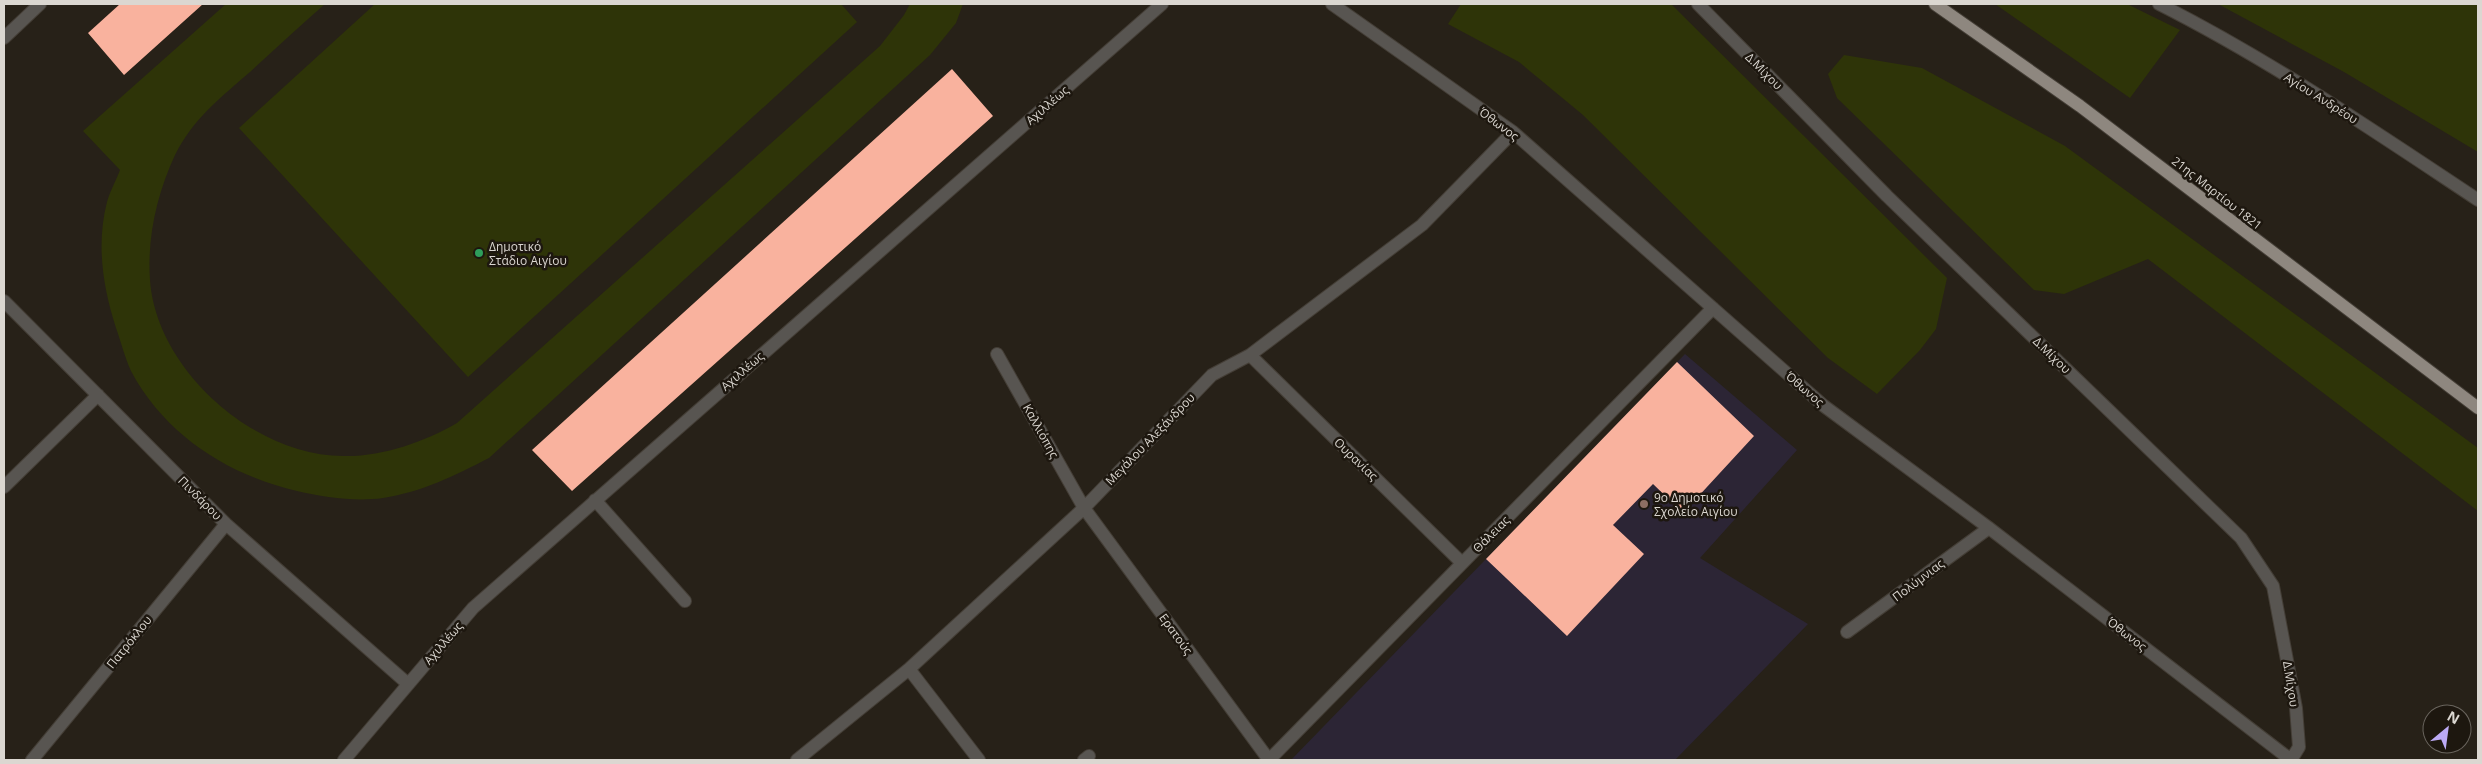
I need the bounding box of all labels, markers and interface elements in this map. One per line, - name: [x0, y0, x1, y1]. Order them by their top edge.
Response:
- street label: Δ.Μίχου: [1742, 49, 1786, 93]
- street label: Αγίου Ανδρέου: [2281, 68, 2361, 128]
- street label: Αχιλλέως: [1022, 81, 1072, 128]
- street label: Όθωνος: [1475, 103, 1523, 145]
- street label: 21ης Μαρτίου 1821: [2168, 152, 2266, 234]
- place label: Δημοτικό Στάδιο Αιγίου: [489, 238, 567, 269]
- marker: Δημοτικό Στάδιο Αιγίου: [473, 247, 485, 259]
- street label: Δ.Μίχου: [2030, 333, 2074, 377]
- street label: Αχιλλέως: [717, 347, 767, 394]
- street label: Όθωνος: [1781, 367, 1828, 411]
- street label: Μεγάλου Αλεξάνδρου: [1101, 389, 1199, 489]
- street label: Καλλιόπης: [1019, 401, 1063, 461]
- street label: Ουρανίας: [1330, 434, 1382, 484]
- street label: Πινδάρου: [174, 472, 226, 524]
- place label: 9ο Δημοτικό Σχολείο Αιγίου: [1654, 489, 1738, 520]
- marker: 9ο Δημοτικό Σχολείο Αιγίου: [1638, 498, 1650, 510]
- street label: Θάλειας: [1469, 512, 1513, 556]
- street label: Πολύμνιας: [1889, 555, 1948, 605]
- street label: Ερατούς: [1155, 610, 1197, 658]
- street label: Πατρόκλου: [102, 612, 156, 672]
- street label: Όθωνος: [2103, 613, 2150, 655]
- street label: Αχιλλέως: [420, 618, 467, 668]
- street label: Δ.Μίχου: [2279, 660, 2303, 708]
- north arrow: [2422, 704, 2472, 754]
- text: N: [2444, 706, 2463, 728]

